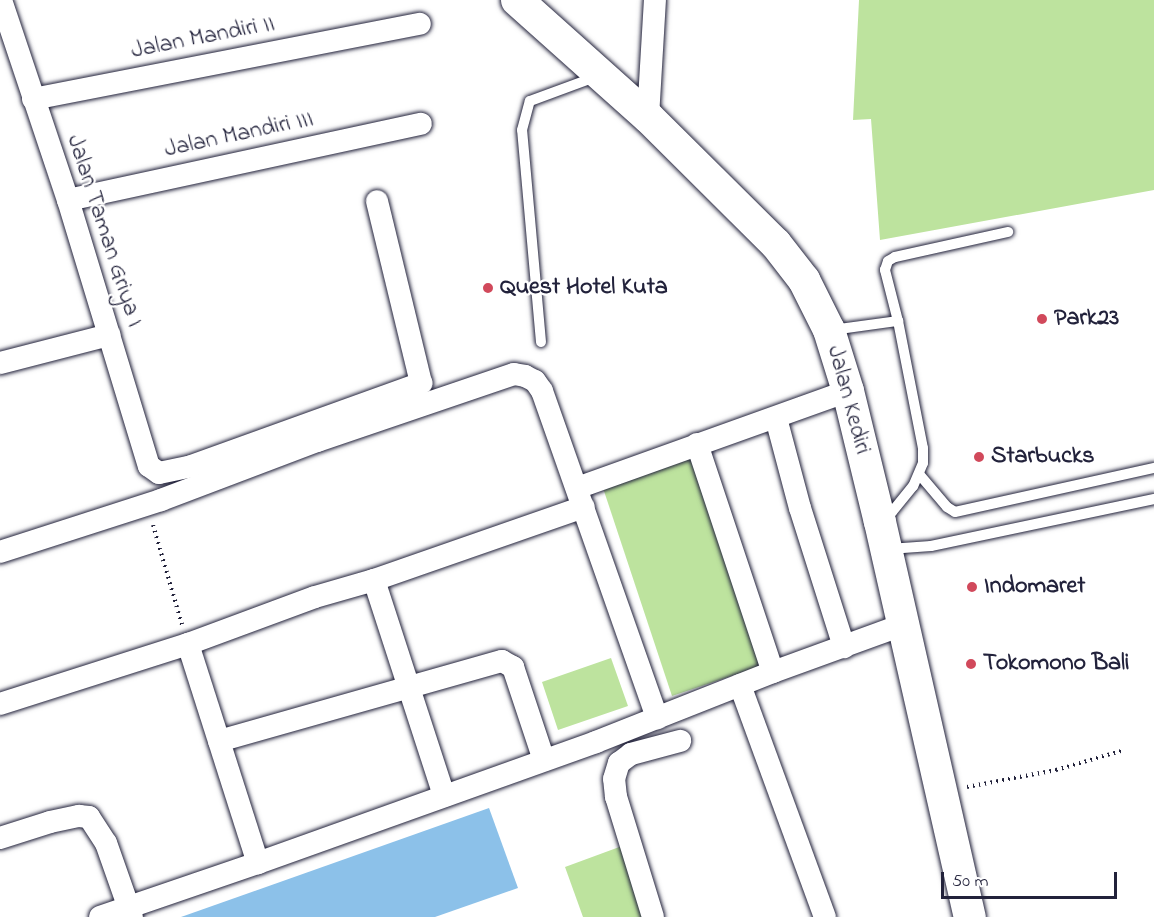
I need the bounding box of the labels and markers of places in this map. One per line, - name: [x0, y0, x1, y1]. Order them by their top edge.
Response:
- place label: Quest Hotel Kuta: [500, 274, 668, 302]
- marker: Quest Hotel Kuta: [481, 281, 495, 295]
- place label: Park23: [1054, 305, 1119, 333]
- marker: Park23: [1035, 312, 1049, 326]
- place label: Starbucks: [991, 443, 1095, 471]
- marker: Starbucks: [972, 450, 986, 464]
- place label: Indomaret: [984, 573, 1085, 601]
- marker: Indomaret: [965, 580, 979, 594]
- place label: Tokomono Bali: [983, 650, 1129, 678]
- marker: Tokomono Bali: [964, 657, 978, 671]

